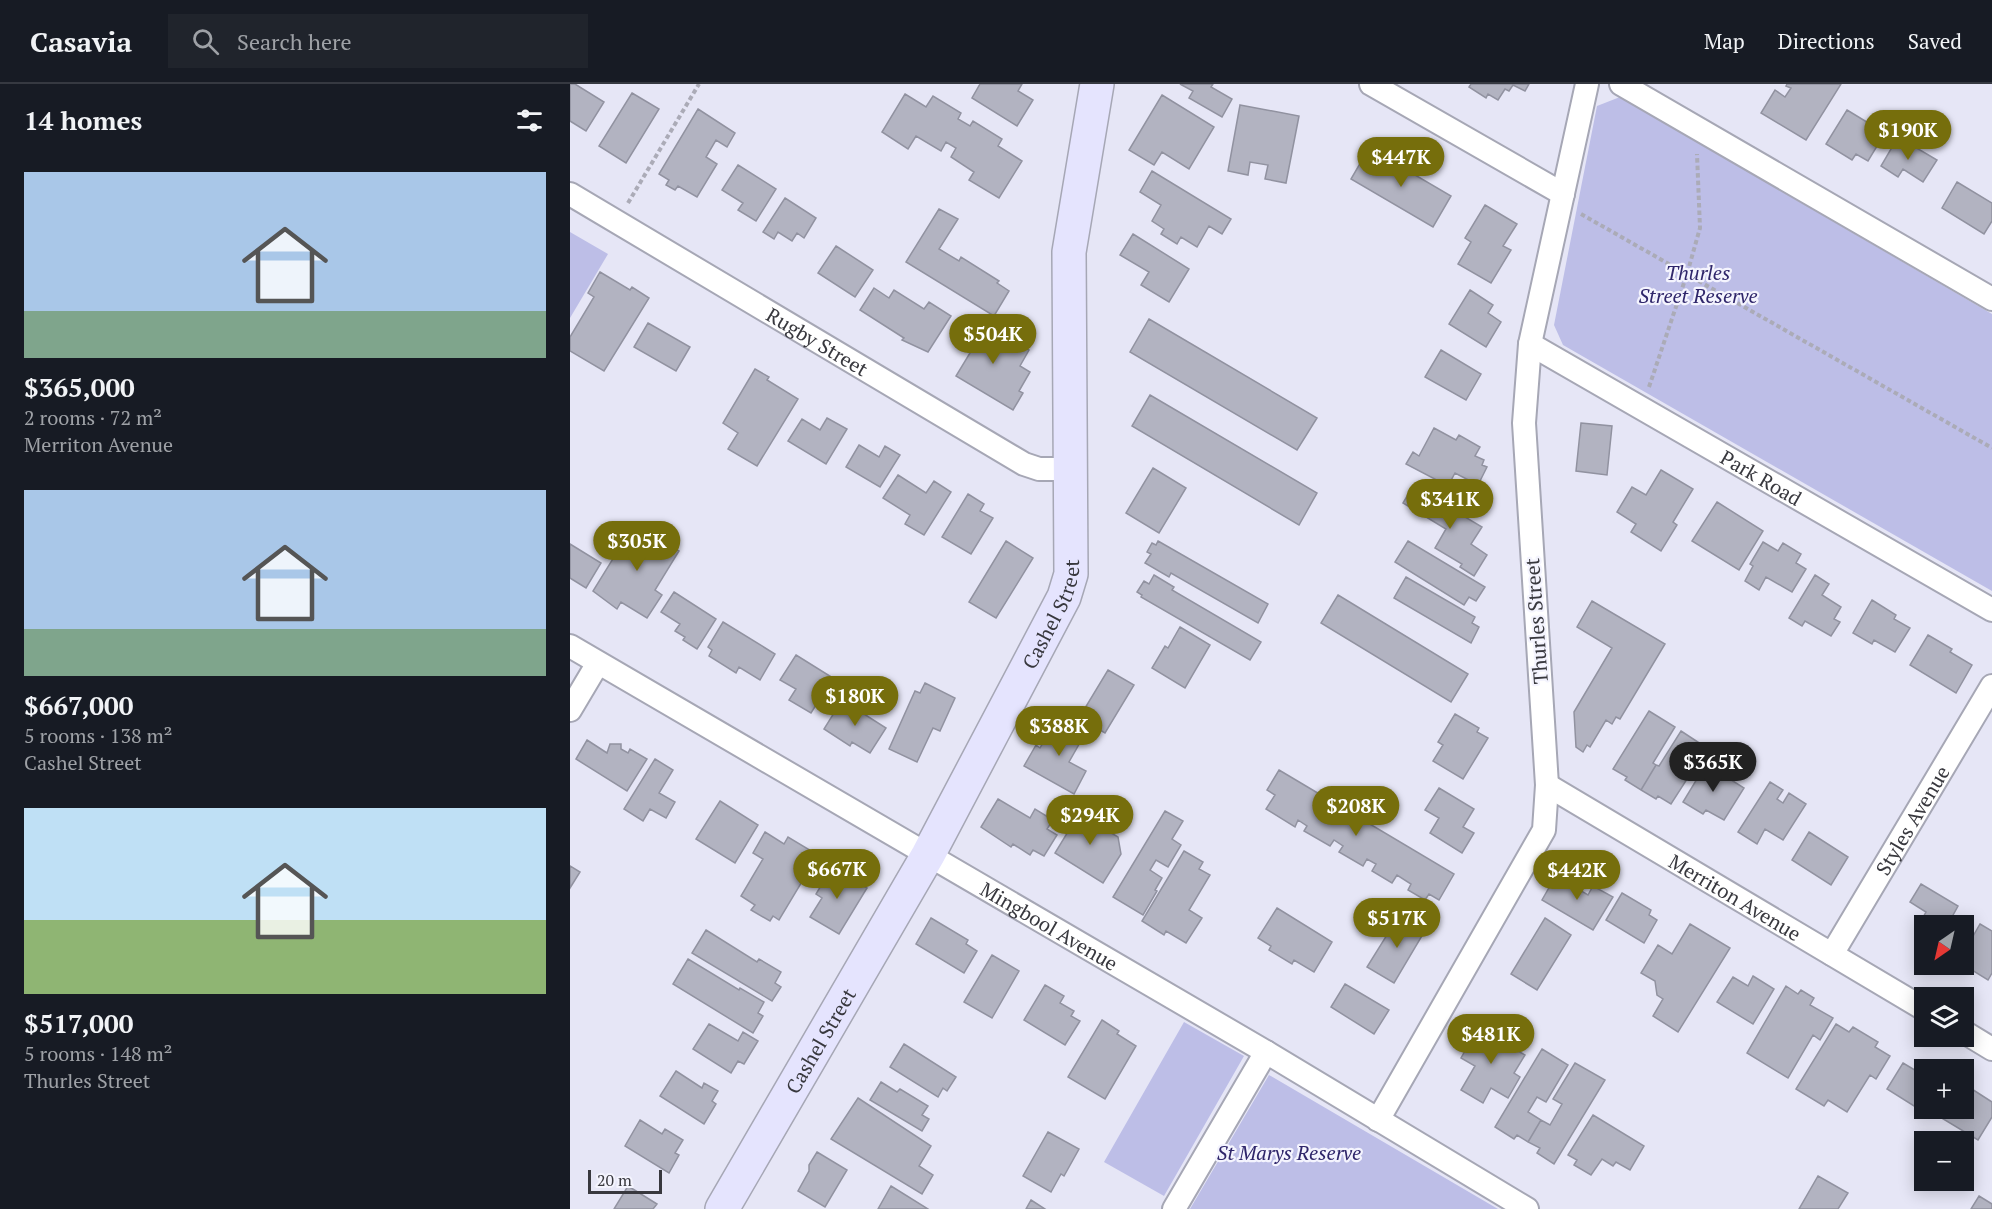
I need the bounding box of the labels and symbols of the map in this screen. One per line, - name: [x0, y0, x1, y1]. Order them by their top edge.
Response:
- pin: $190K: [1866, 110, 1950, 161]
- pin: $447K: [1359, 137, 1443, 188]
- park label: Thurles Street Reserve: [1638, 259, 1758, 309]
- street label: Rugby Street: [762, 301, 874, 382]
- pin: $504K: [951, 314, 1035, 365]
- street label: Park Road: [1716, 443, 1807, 511]
- pin: $341K: [1408, 479, 1492, 530]
- pin: $305K: [595, 521, 679, 572]
- street label: Thurles Street: [1518, 557, 1554, 685]
- street label: Cashel Street: [1015, 559, 1085, 673]
- pin: $180K: [813, 676, 897, 727]
- pin: $388K: [1017, 706, 1101, 757]
- pin: $365K: [1671, 742, 1755, 793]
- street label: Styles Avenue: [1869, 760, 1955, 880]
- pin: $208K: [1314, 786, 1398, 837]
- pin: $294K: [1048, 795, 1132, 846]
- street label: Merriton Avenue: [1664, 847, 1806, 947]
- pin: $667K: [795, 849, 879, 900]
- pin: $442K: [1535, 850, 1619, 901]
- street label: Mingbool Avenue: [976, 875, 1123, 976]
- pin: $517K: [1355, 898, 1439, 949]
- north arrow: [1914, 915, 1974, 975]
- street label: Cashel Street: [779, 982, 862, 1098]
- pin: $481K: [1449, 1014, 1533, 1065]
- park label: St Marys Reserve: [1217, 1139, 1361, 1166]
- scale bar: [588, 1167, 662, 1194]

